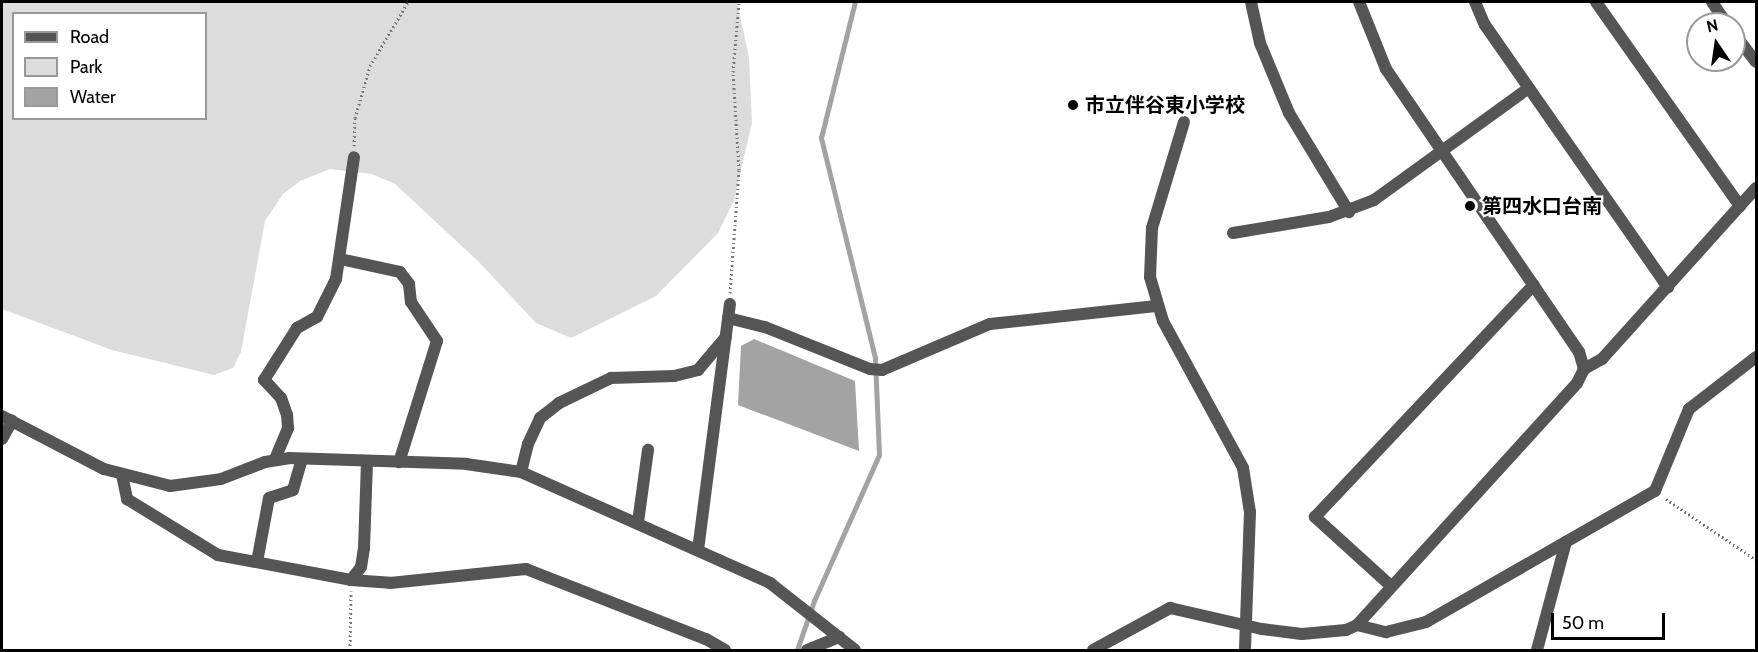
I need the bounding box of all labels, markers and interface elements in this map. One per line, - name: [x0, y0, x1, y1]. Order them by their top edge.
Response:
- legend: [12, 12, 207, 120]
- north arrow: [1686, 12, 1746, 72]
- text: N: [1705, 15, 1720, 36]
- text: Road: [70, 26, 109, 48]
- text: Park: [70, 56, 102, 78]
- text: Water: [70, 86, 116, 108]
- place label: 市立伴谷東小学校: [1085, 93, 1245, 117]
- marker: 市立伴谷東小学校: [1066, 98, 1080, 112]
- place label: 第四水口台南: [1482, 194, 1602, 218]
- marker: 第四水口台南: [1463, 199, 1477, 213]
- scale bar: [1554, 601, 1668, 639]
- text: 50 m: [1562, 612, 1604, 634]

